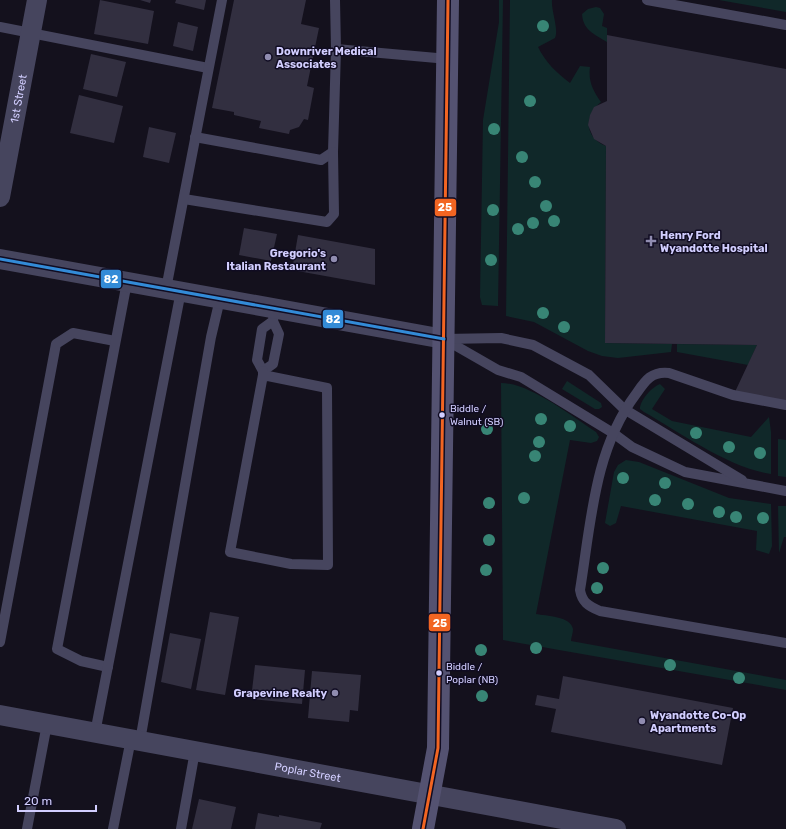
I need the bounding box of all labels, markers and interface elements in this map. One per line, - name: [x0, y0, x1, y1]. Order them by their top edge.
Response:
- place label: Downriver Medical Associates: [276, 45, 377, 71]
- marker: Downriver Medical Associates: [263, 52, 273, 62]
- street label: 1st Street: [8, 73, 30, 124]
- line badge: 25: [434, 198, 457, 217]
- text: 25: [438, 201, 452, 214]
- place label: Henry Ford Wyandotte Hospital: [660, 229, 768, 255]
- marker: Henry Ford Wyandotte Hospital: [645, 235, 657, 247]
- place label: Gregorio's Italian Restaurant: [226, 247, 326, 273]
- marker: Gregorio's Italian Restaurant: [329, 254, 339, 264]
- line badge: 82: [100, 269, 122, 289]
- text: 82: [104, 273, 118, 286]
- line badge: 82: [322, 309, 344, 329]
- text: 82: [326, 313, 340, 326]
- place label: Biddle / Walnut (SB): [450, 403, 503, 428]
- marker: Biddle / Walnut (SB): [437, 410, 447, 420]
- line badge: 25: [428, 613, 451, 632]
- text: 25: [433, 617, 447, 630]
- place label: Biddle / Poplar (NB): [446, 661, 498, 686]
- marker: Biddle / Poplar (NB): [434, 668, 444, 678]
- place label: Grapevine Realty: [233, 687, 327, 700]
- marker: Grapevine Realty: [330, 688, 340, 698]
- place label: Wyandotte Co-Op Apartments: [650, 709, 746, 735]
- marker: Wyandotte Co-Op Apartments: [637, 716, 647, 726]
- street label: Poplar Street: [274, 759, 343, 785]
- scale bar: [18, 787, 96, 813]
- text: 20 m: [24, 794, 52, 808]

